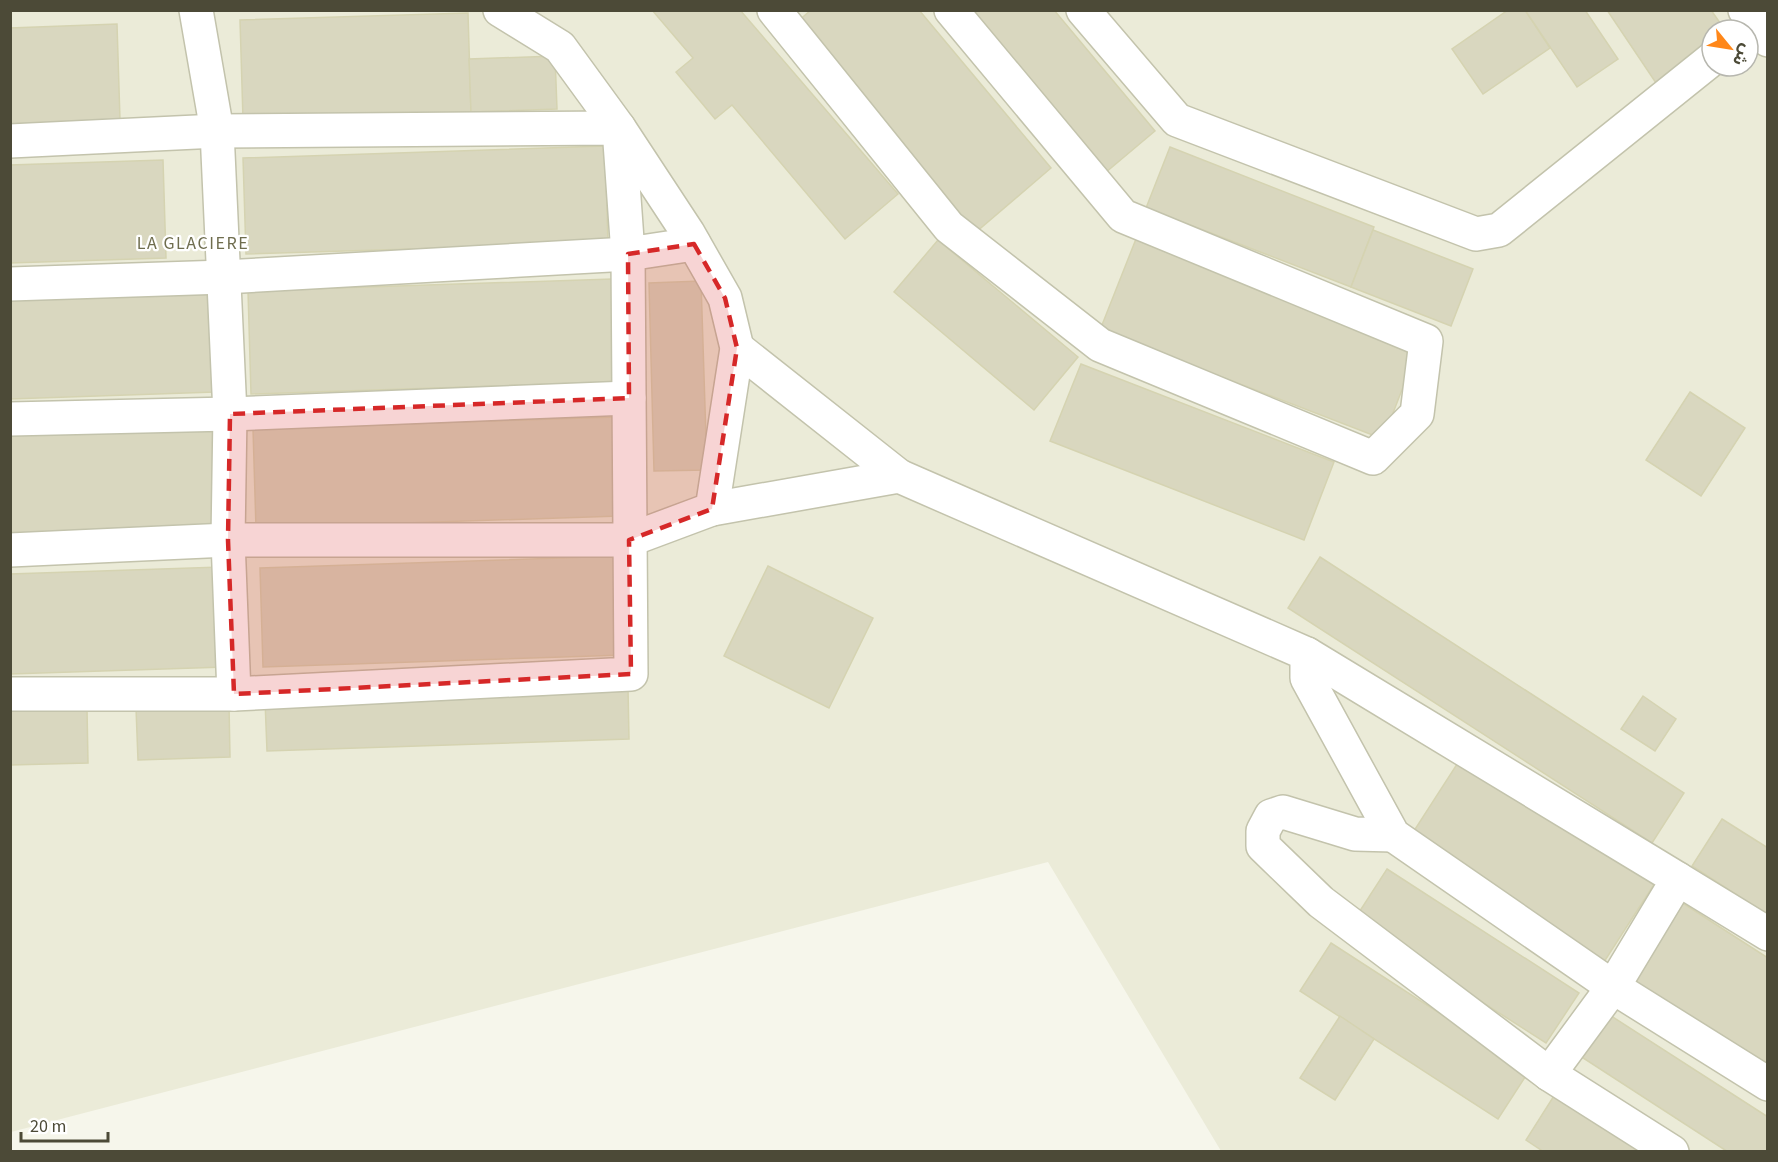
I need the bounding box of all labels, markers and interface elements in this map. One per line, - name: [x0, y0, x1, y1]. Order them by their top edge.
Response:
- north arrow: [1700, 18, 1760, 78]
- text: ش: [1727, 40, 1757, 70]
- district label: LA GLACIERE: [137, 231, 249, 256]
- scale bar: [21, 1105, 108, 1143]
- text: 20 m: [30, 1114, 66, 1139]

